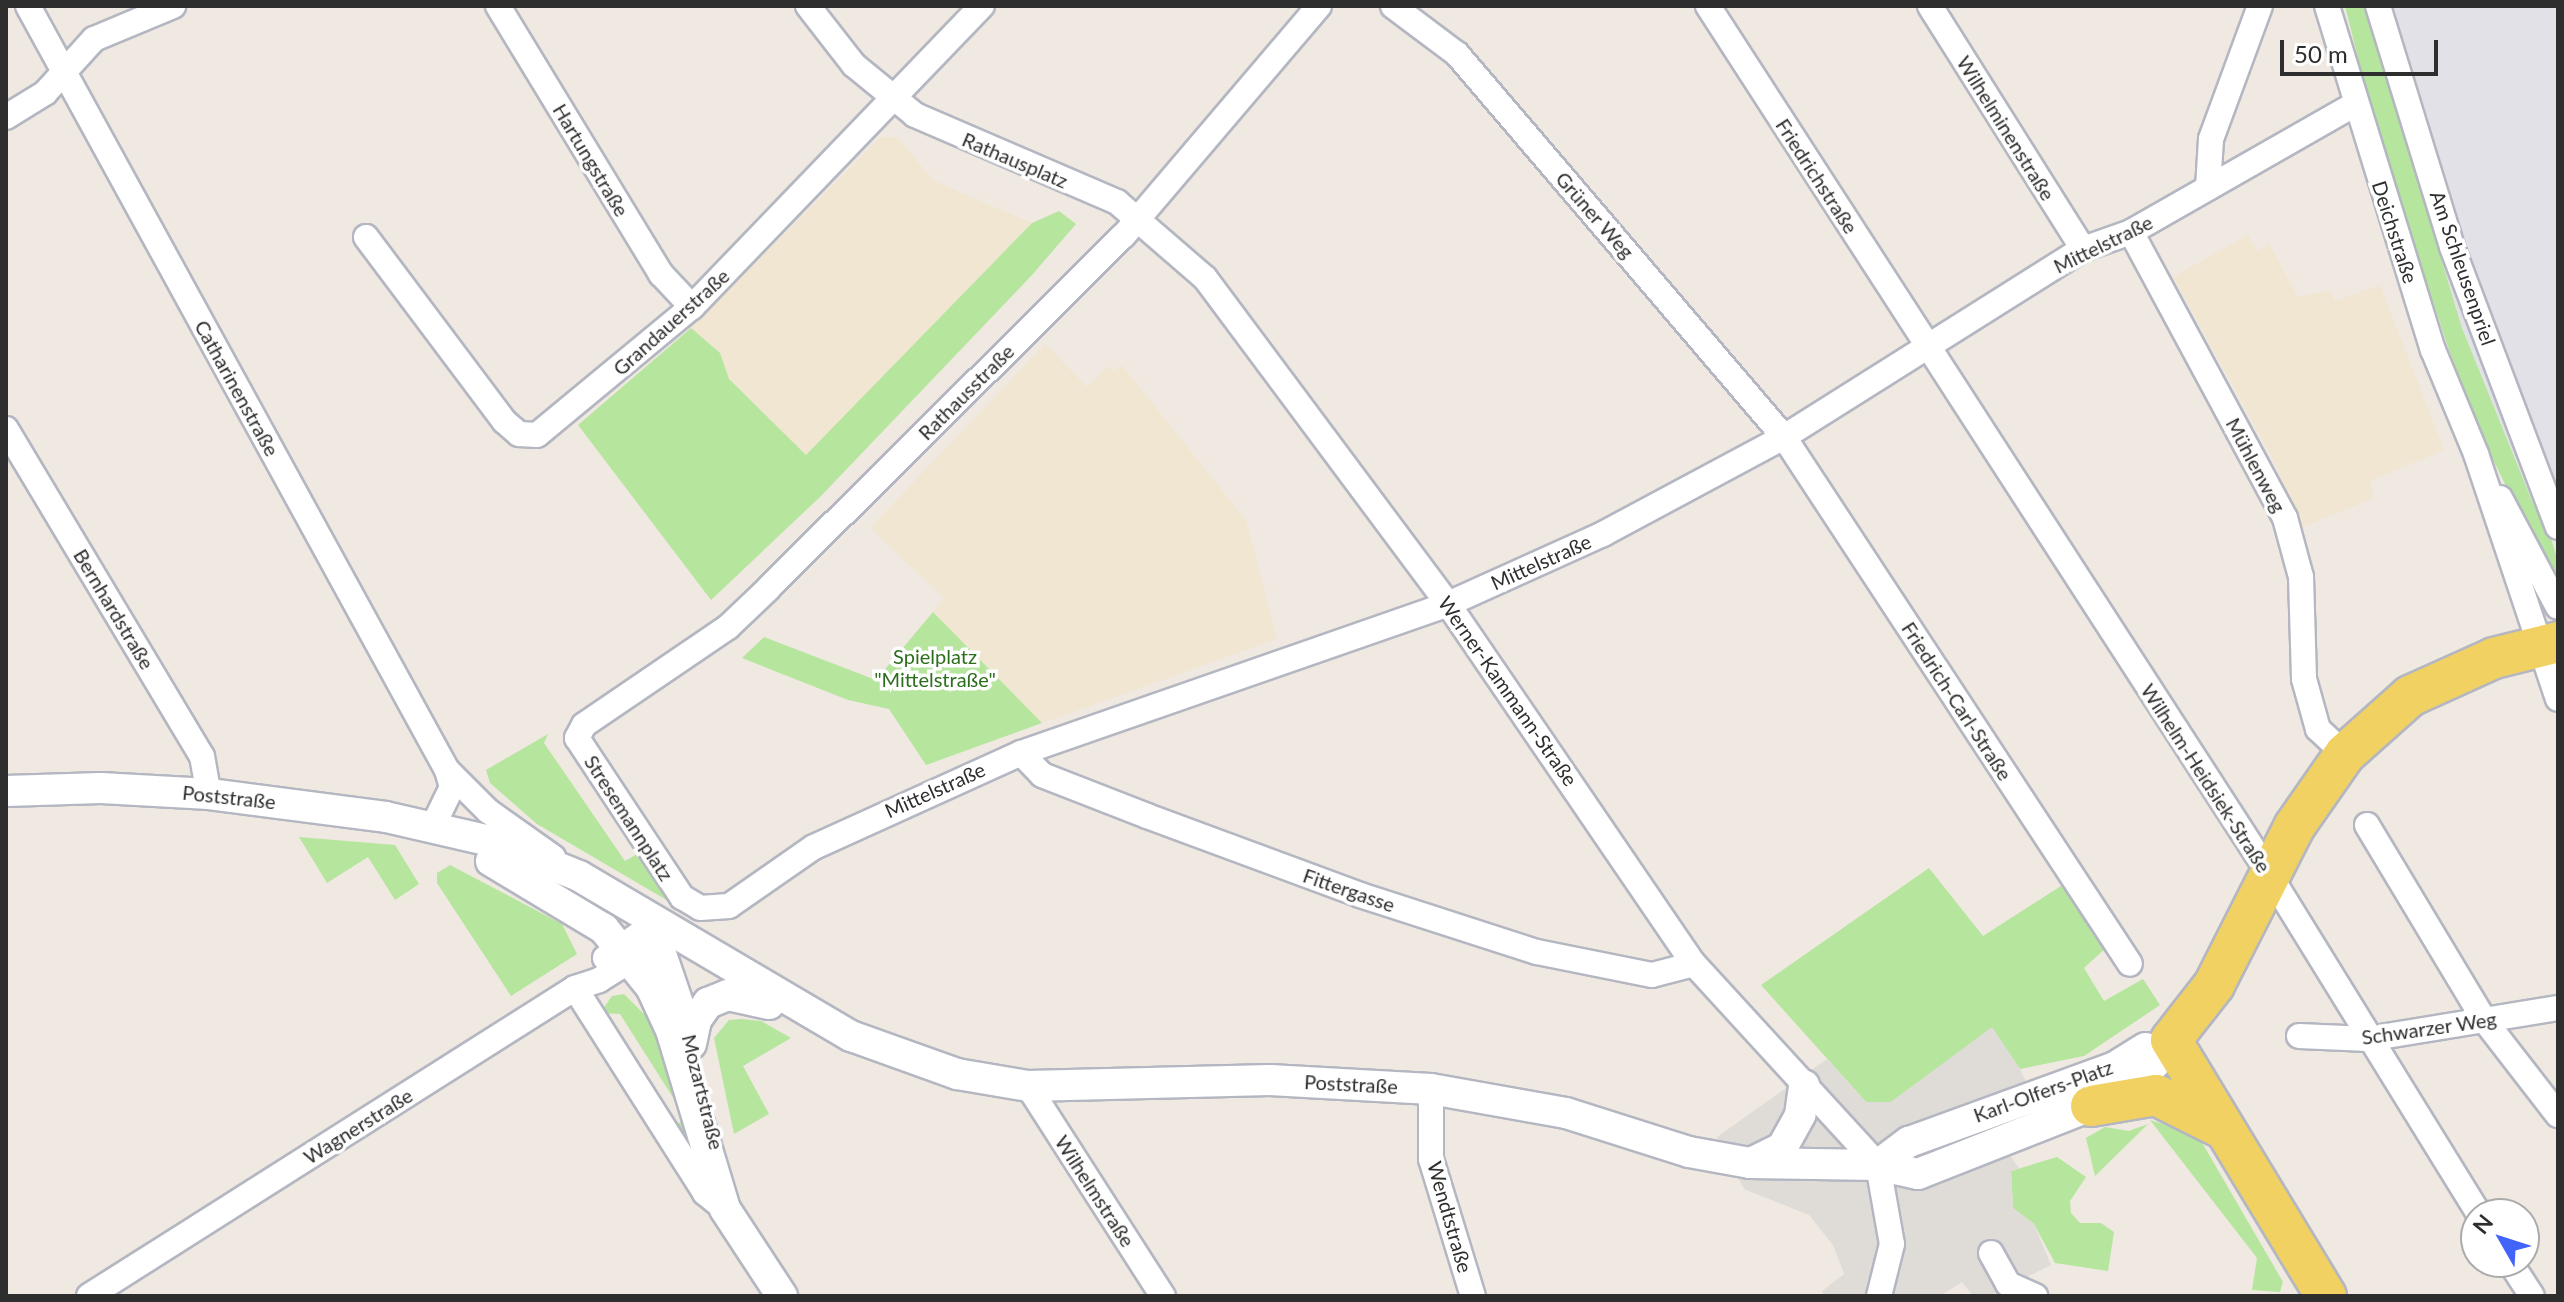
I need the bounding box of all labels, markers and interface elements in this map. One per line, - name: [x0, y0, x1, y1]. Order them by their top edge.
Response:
- scale bar: [2284, 24, 2442, 74]
- text: 50 m: [2294, 39, 2348, 68]
- street label: Wilhelminenstraße: [1952, 51, 2060, 205]
- street label: Hartungstraße: [548, 99, 634, 221]
- street label: Friedrichstraße: [1771, 114, 1863, 238]
- street label: Rathausplatz: [959, 127, 1071, 193]
- street label: Grüner Weg: [1551, 167, 1639, 263]
- street label: Deichstraße: [2367, 178, 2423, 286]
- street label: Am Schleusenpriel: [2425, 188, 2501, 348]
- street label: Mittelstraße: [2050, 210, 2156, 278]
- street label: Grandauerstraße: [608, 264, 734, 380]
- street label: Catharinenstraße: [190, 316, 284, 460]
- street label: Rathausstraße: [913, 339, 1019, 445]
- street label: Mühlenweg: [2221, 414, 2291, 516]
- street label: Mittelstraße: [1487, 529, 1595, 595]
- street label: Bernhardstraße: [69, 545, 159, 673]
- street label: Werner-Kammann-Straße: [1433, 592, 1583, 790]
- street label: Friedrich-Carl-Straße: [1897, 617, 2017, 785]
- park label: Spielplatz "Mittelstraße": [874, 644, 996, 691]
- street label: Wilhelm-Heidsiek-Straße: [2136, 679, 2276, 877]
- street label: Stresemannplatz: [579, 751, 679, 885]
- street label: Mittelstraße: [881, 757, 989, 823]
- street label: Poststraße: [181, 780, 277, 814]
- street label: Fittergasse: [1300, 863, 1398, 917]
- street label: Schwarzer Weg: [2360, 1007, 2498, 1049]
- street label: Mozartstraße: [677, 1032, 729, 1152]
- street label: Karl-Olfers-Platz: [1970, 1055, 2116, 1127]
- street label: Poststraße: [1304, 1070, 1398, 1098]
- street label: Wagnerstraße: [299, 1083, 417, 1169]
- street label: Wilhelmstraße: [1050, 1131, 1140, 1251]
- street label: Wendtstraße: [1423, 1159, 1477, 1275]
- north arrow: [2460, 1198, 2540, 1278]
- text: N: [2467, 1209, 2498, 1239]

